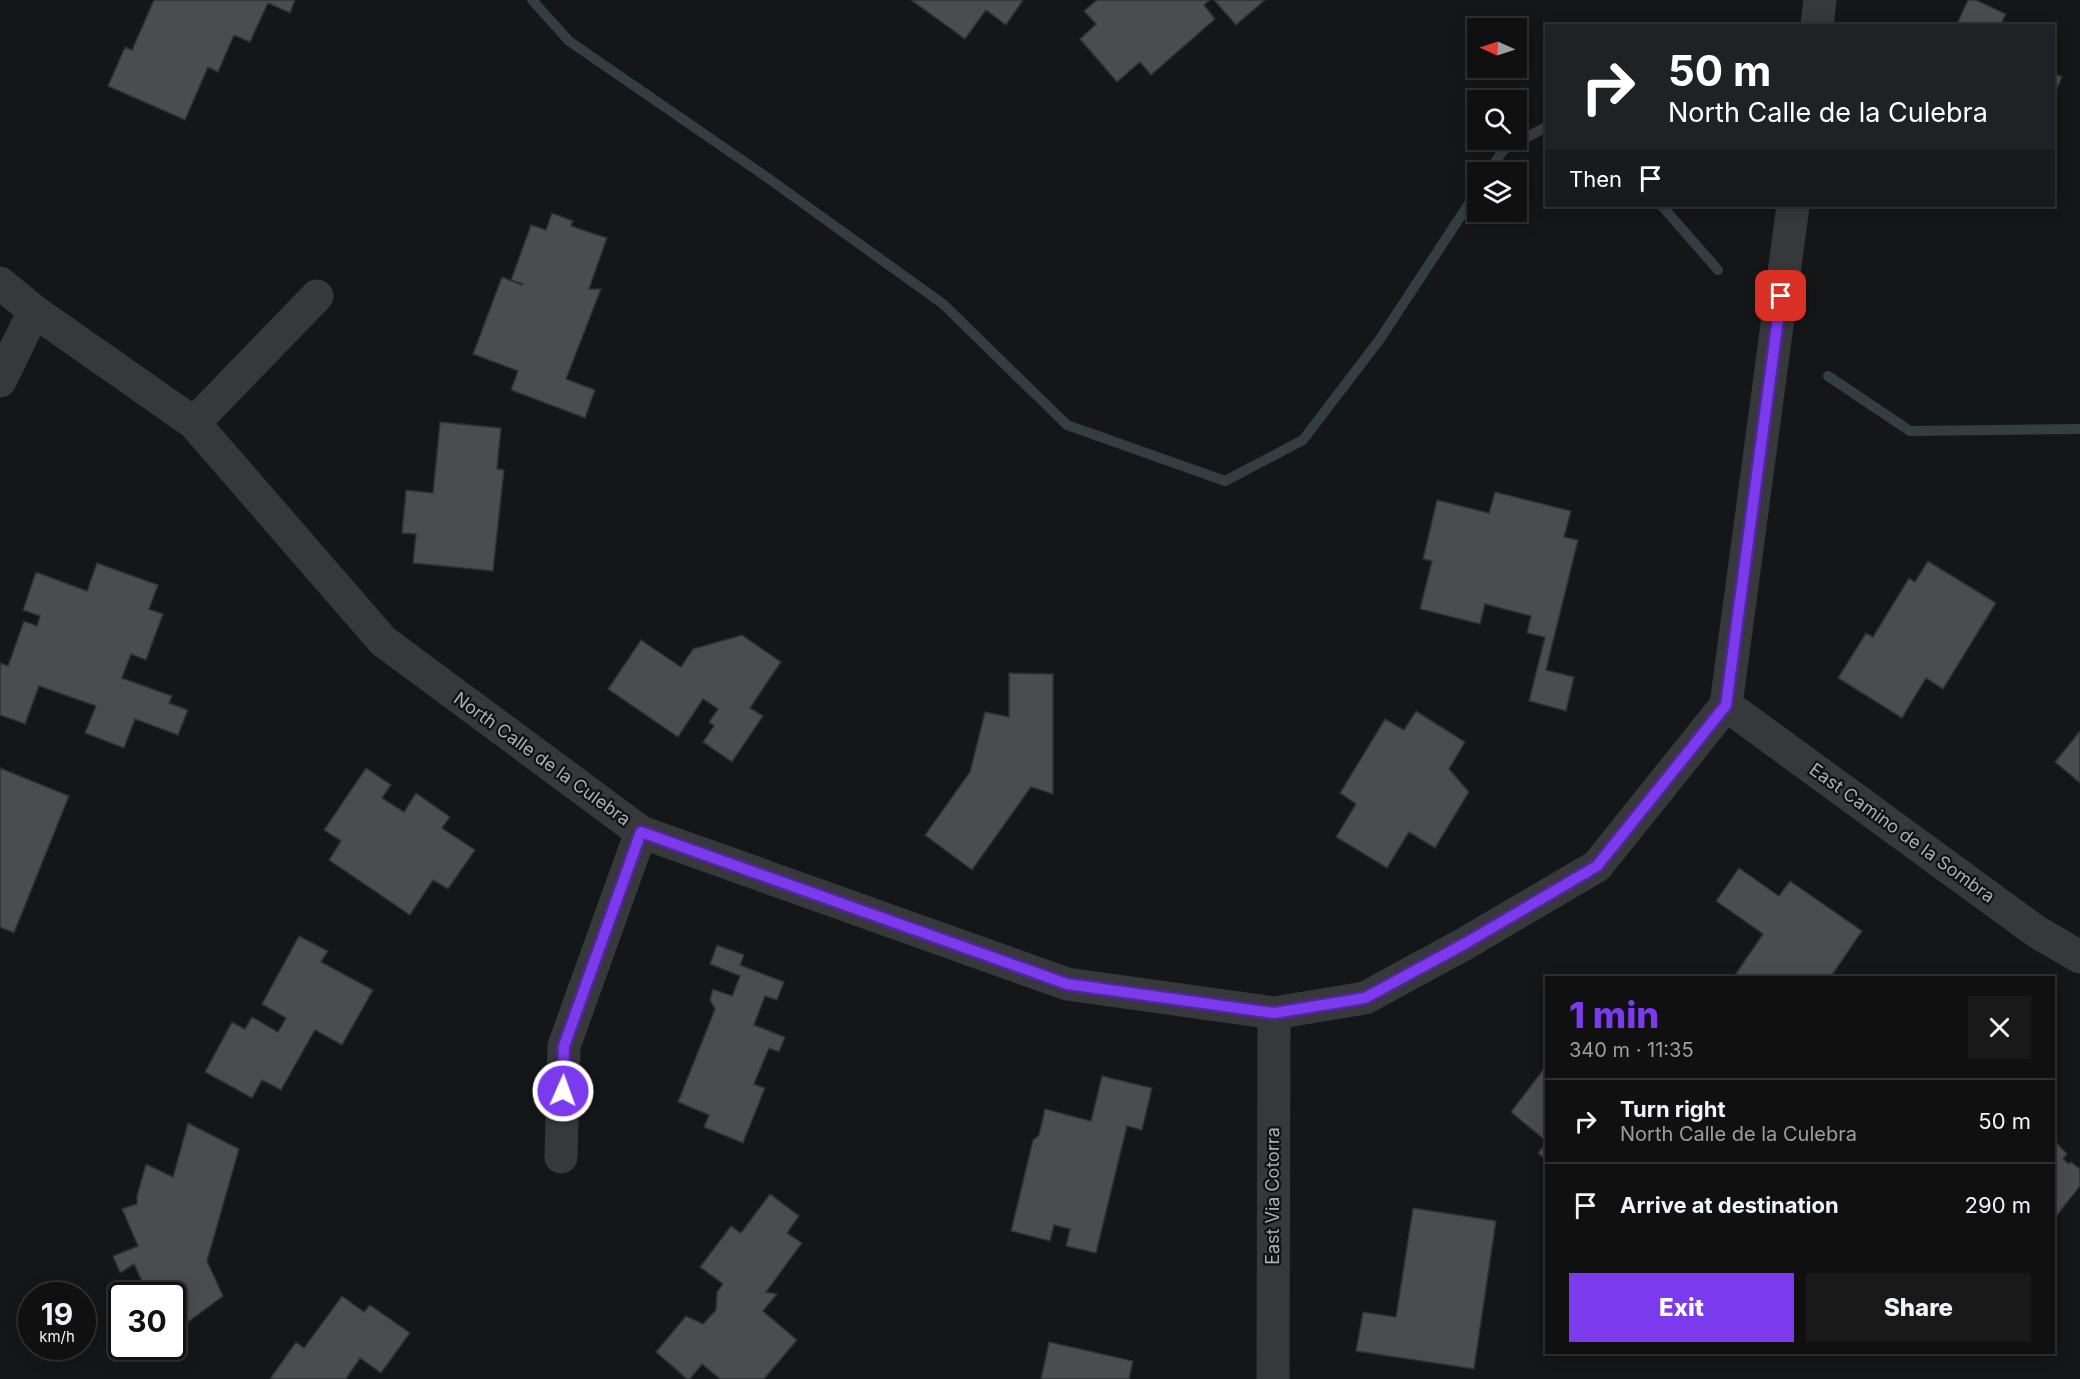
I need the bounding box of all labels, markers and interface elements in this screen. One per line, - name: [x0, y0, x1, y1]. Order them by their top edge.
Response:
- north arrow: [1467, 18, 1527, 78]
- map controls: [1467, 18, 1527, 222]
- text: 50 m: [1668, 45, 1771, 96]
- icon: right: [1569, 48, 1647, 126]
- button: search: [1467, 90, 1527, 150]
- text: North Calle de la Culebra: [1668, 96, 1988, 129]
- button: layers: [1467, 162, 1527, 222]
- icon: arrive: [1634, 162, 1667, 195]
- text: Then: [1569, 166, 1622, 192]
- pin: [1755, 270, 1806, 321]
- icon: arrive: [1764, 279, 1797, 312]
- street label: North Calle de la Culebra: [450, 687, 635, 830]
- street label: East Camino de la Sombra: [1806, 758, 1999, 907]
- text: 1 min: [1569, 993, 1659, 1037]
- button: close: [1968, 996, 2031, 1059]
- text: 340 m · 11:35: [1569, 1038, 1694, 1062]
- position arrow: [531, 1059, 595, 1123]
- text: Turn right: [1620, 1096, 1726, 1122]
- icon: right: [1569, 1105, 1602, 1138]
- text: 50 m: [1978, 1108, 2031, 1134]
- text: North Calle de la Culebra: [1620, 1122, 1857, 1146]
- street label: East Via Cotorra: [1262, 1127, 1283, 1265]
- icon: arrive: [1569, 1189, 1602, 1222]
- text: Arrive at destination: [1620, 1192, 1839, 1218]
- text: 290 m: [1965, 1192, 2031, 1218]
- button: Exit: [1569, 1273, 1794, 1342]
- button: Share: [1806, 1273, 2031, 1342]
- speed limit sign: 30: [108, 1282, 186, 1360]
- text: 19: [41, 1296, 73, 1332]
- text: km/h: [39, 1327, 75, 1346]

